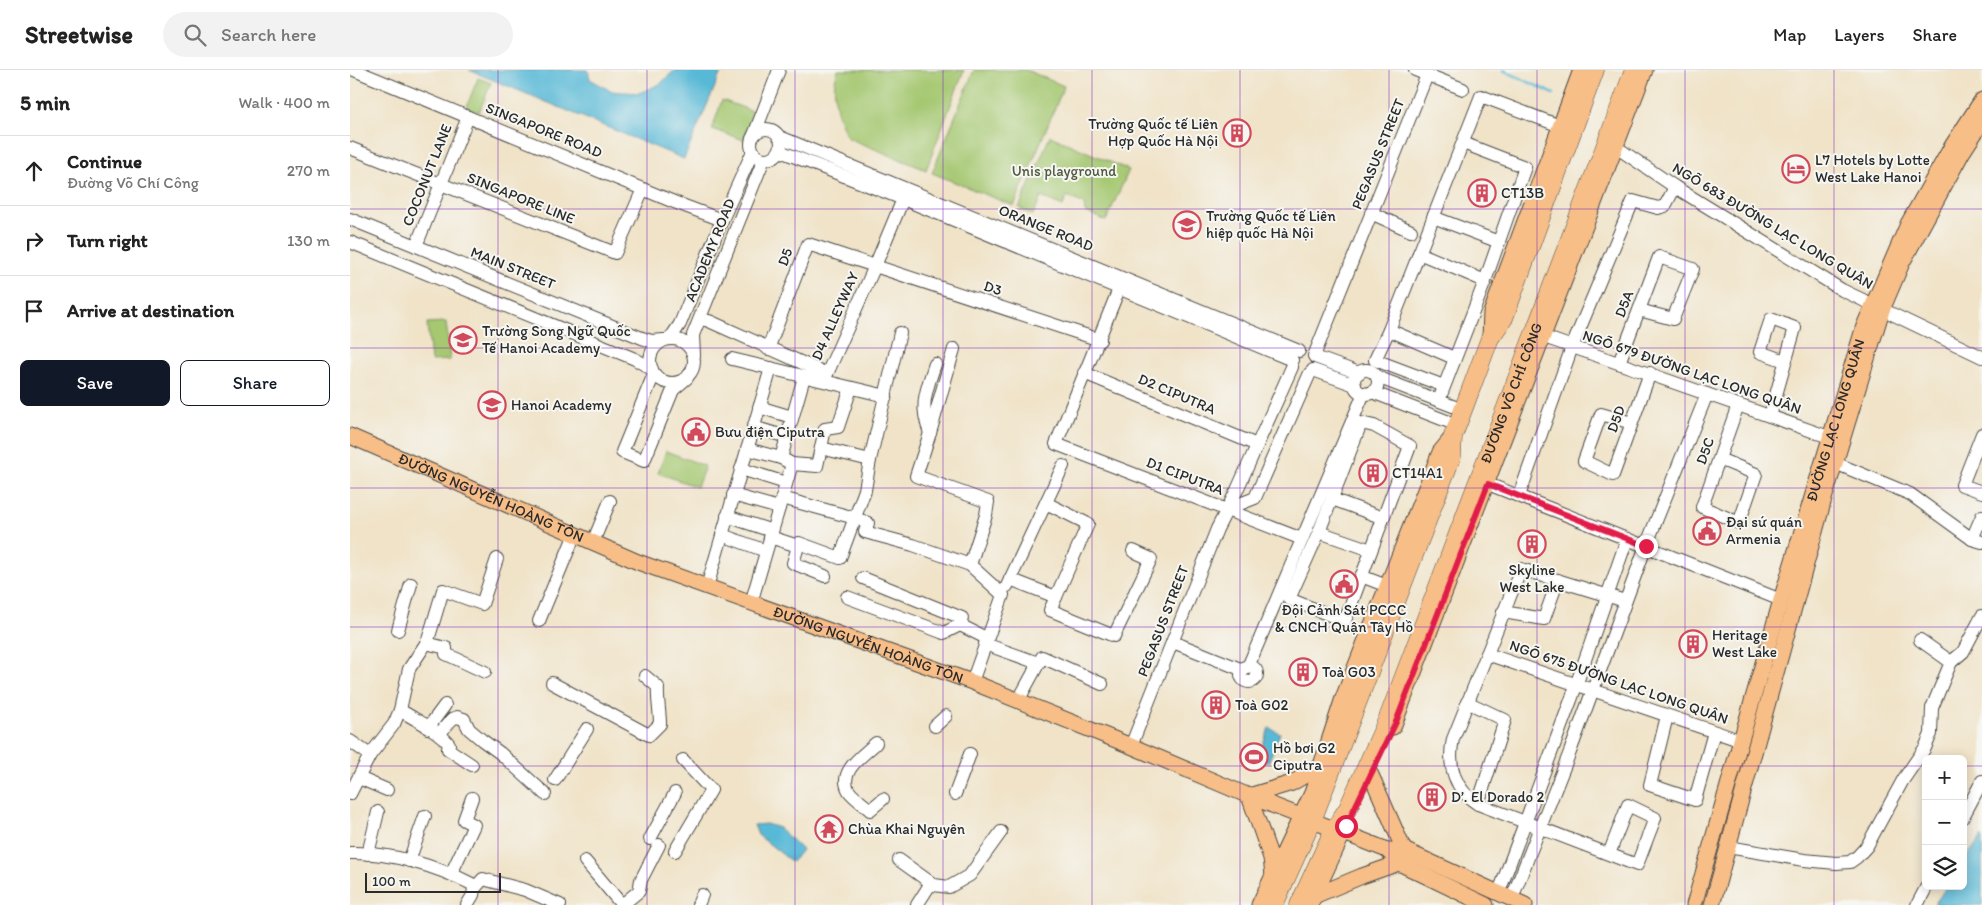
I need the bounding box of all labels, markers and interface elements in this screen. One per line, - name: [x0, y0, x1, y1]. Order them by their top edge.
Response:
- search box: [163, 12, 513, 57]
- text: Streetwise: [25, 20, 133, 49]
- icon: search: [181, 21, 209, 49]
- text: Search here: [221, 23, 316, 46]
- text: Map: [1773, 24, 1806, 46]
- text: Layers: [1834, 24, 1884, 46]
- text: Share: [1912, 24, 1957, 46]
- text: 5 min: [20, 90, 70, 115]
- text: Walk · 400 m: [238, 93, 330, 112]
- street label: PEGASUS STREET: [1348, 95, 1409, 212]
- street label: SINGAPORE ROAD: [483, 98, 605, 162]
- place label: Trường Quốc tế Liên Hợp Quốc Hà Nội: [1088, 115, 1219, 150]
- building icon: Trường Quốc tế Liên Hợp Quốc Hà Nội: [1222, 118, 1252, 148]
- street label: COCONUT LANE: [398, 121, 456, 229]
- text: Continue: [67, 150, 142, 173]
- place label: L7 Hotels by Lotte West Lake Hanoi: [1815, 151, 1930, 186]
- hotel icon: L7 Hotels by Lotte West Lake Hanoi: [1781, 154, 1811, 184]
- icon: ahead: [20, 157, 48, 185]
- street label: NGÕ 683 ĐƯỜNG LẠC LONG QUÂN: [1669, 159, 1877, 293]
- text: 270 m: [287, 161, 330, 180]
- park label: Unis playground: [1012, 162, 1116, 180]
- street label: SINGAPORE LINE: [465, 168, 577, 228]
- text: Đường Võ Chí Công: [67, 173, 199, 192]
- building icon: CT13B: [1467, 178, 1497, 208]
- place label: CT13B: [1501, 184, 1544, 202]
- street label: ACADEMY ROAD: [681, 196, 739, 304]
- street label: ORANGE ROAD: [996, 201, 1096, 255]
- place label: Trường Quốc tế Liên hiệp quốc Hà Nội: [1206, 207, 1336, 242]
- school or university icon: Trường Quốc tế Liên hiệp quốc Hà Nội: [1172, 210, 1202, 240]
- icon: right: [20, 227, 48, 255]
- text: Turn right: [67, 229, 148, 252]
- text: 130 m: [287, 231, 330, 250]
- street label: MAIN STREET: [468, 243, 559, 293]
- street label: D5: [773, 245, 797, 268]
- street label: D4 ALLEYWAY: [807, 269, 863, 363]
- street label: D3: [982, 277, 1004, 299]
- street label: D5A: [1611, 288, 1637, 320]
- icon: arrive: [20, 297, 48, 325]
- text: Arrive at destination: [67, 299, 234, 322]
- street label: ĐƯỜNG VÕ CHÍ CÔNG: [1476, 320, 1546, 466]
- place label: Trường Song Ngữ Quốc Tế Hanoi Academy: [482, 322, 631, 357]
- school or university icon: Trường Song Ngữ Quốc Tế Hanoi Academy: [448, 325, 478, 355]
- street label: NGÕ 679 ĐƯỜNG LẠC LONG QUÂN: [1580, 326, 1804, 418]
- street label: ĐƯỜNG LẠC LONG QUÂN: [1802, 337, 1869, 504]
- button: Save: [20, 360, 170, 406]
- button: Share: [180, 360, 330, 406]
- street label: D2 CIPUTRA: [1136, 370, 1219, 419]
- school or university icon: Hanoi Academy: [477, 390, 507, 420]
- place label: Hanoi Academy: [511, 396, 612, 414]
- street label: D5D: [1603, 403, 1629, 435]
- public building icon: Bưu điện Ciputra: [681, 417, 711, 447]
- place label: Bưu điện Ciputra: [715, 423, 825, 441]
- street label: D5C: [1692, 435, 1718, 467]
- street label: ĐƯỜNG NGUYỄN HOÀNG TÔN: [396, 449, 587, 546]
- street label: D1 CIPUTRA: [1144, 453, 1227, 499]
- building icon: CT14A1: [1358, 458, 1388, 488]
- place label: CT14A1: [1392, 464, 1443, 482]
- place label: Đại sứ quán Armenia: [1726, 513, 1802, 548]
- public building icon: Đại sứ quán Armenia: [1692, 516, 1722, 546]
- building icon: Skyline West Lake: [1517, 529, 1547, 559]
- route end: [1635, 535, 1658, 558]
- place label: Skyline West Lake: [1499, 561, 1565, 596]
- street label: PEGASUS STREET: [1133, 562, 1193, 679]
- public building icon: Đội Cảnh Sát PCCC & CNCH Quận Tây Hồ: [1329, 569, 1359, 599]
- place label: Đội Cảnh Sát PCCC & CNCH Quận Tây Hồ: [1275, 601, 1413, 636]
- street label: ĐƯỜNG NGUYỄN HOÀNG TÔN: [771, 602, 966, 687]
- place label: Heritage West Lake: [1712, 626, 1777, 661]
- building icon: Heritage West Lake: [1678, 629, 1708, 659]
- street label: NGÕ 675 ĐƯỜNG LẠC LONG QUÂN: [1507, 636, 1731, 728]
- building icon: Toà G03: [1288, 657, 1318, 687]
- place label: Toà G03: [1322, 663, 1376, 681]
- building icon: Toà G02: [1201, 690, 1231, 720]
- place label: Toà G02: [1235, 696, 1288, 714]
- place label: Hồ bơi G2 Ciputra: [1273, 739, 1336, 774]
- sports icon: Hồ bơi G2 Ciputra: [1239, 742, 1269, 772]
- map controls: [1922, 755, 1967, 890]
- button: +: [1922, 755, 1967, 800]
- building icon: D’. El Dorado 2: [1417, 782, 1447, 812]
- place label: D’. El Dorado 2: [1451, 788, 1545, 806]
- button: −: [1922, 800, 1967, 845]
- temple icon: Chùa Khai Nguyên: [814, 814, 844, 844]
- route start: [1335, 815, 1358, 838]
- place label: Chùa Khai Nguyên: [848, 820, 965, 838]
- button: layers: [1922, 845, 1967, 890]
- scale bar: [365, 870, 501, 893]
- text: 100 m: [372, 873, 411, 890]

